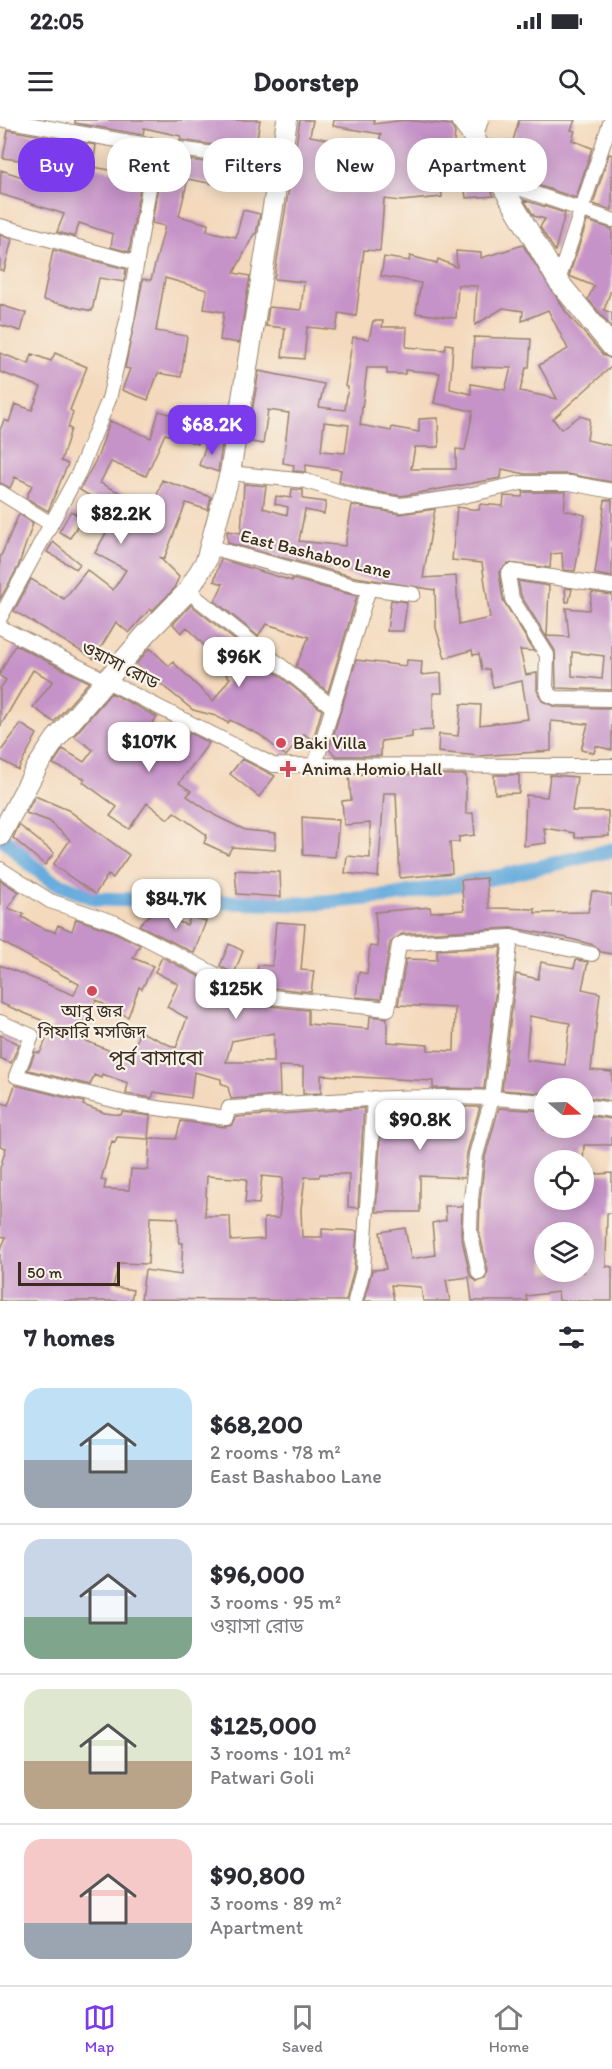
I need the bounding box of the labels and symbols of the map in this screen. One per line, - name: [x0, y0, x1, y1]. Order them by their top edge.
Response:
- pin: $68.2K: [163, 405, 261, 456]
- pin: $82.2K: [72, 494, 170, 545]
- street label: East Bashaboo Lane: [238, 525, 394, 583]
- street label: ওয়াসা রোড: [77, 636, 163, 694]
- pin: $96K: [203, 637, 275, 688]
- pin: $107K: [107, 722, 191, 773]
- place label: Baki Villa: [293, 732, 367, 754]
- marker: Baki Villa: [274, 736, 288, 750]
- place label: Anima Homio Hall: [302, 758, 442, 780]
- marker: Anima Homio Hall: [279, 760, 297, 778]
- pin: $84.7K: [127, 879, 225, 930]
- pin: $125K: [194, 969, 278, 1020]
- marker: আবু জর গিফারি মসজিদ: [85, 984, 99, 998]
- place label: আবু জর গিফারি মসজিদ: [37, 1000, 147, 1043]
- district label: পূর্ব বাসাবো: [109, 1045, 204, 1071]
- north arrow: [534, 1078, 594, 1138]
- pin: $90.8K: [371, 1100, 469, 1151]
- scale bar: [18, 1259, 120, 1286]

